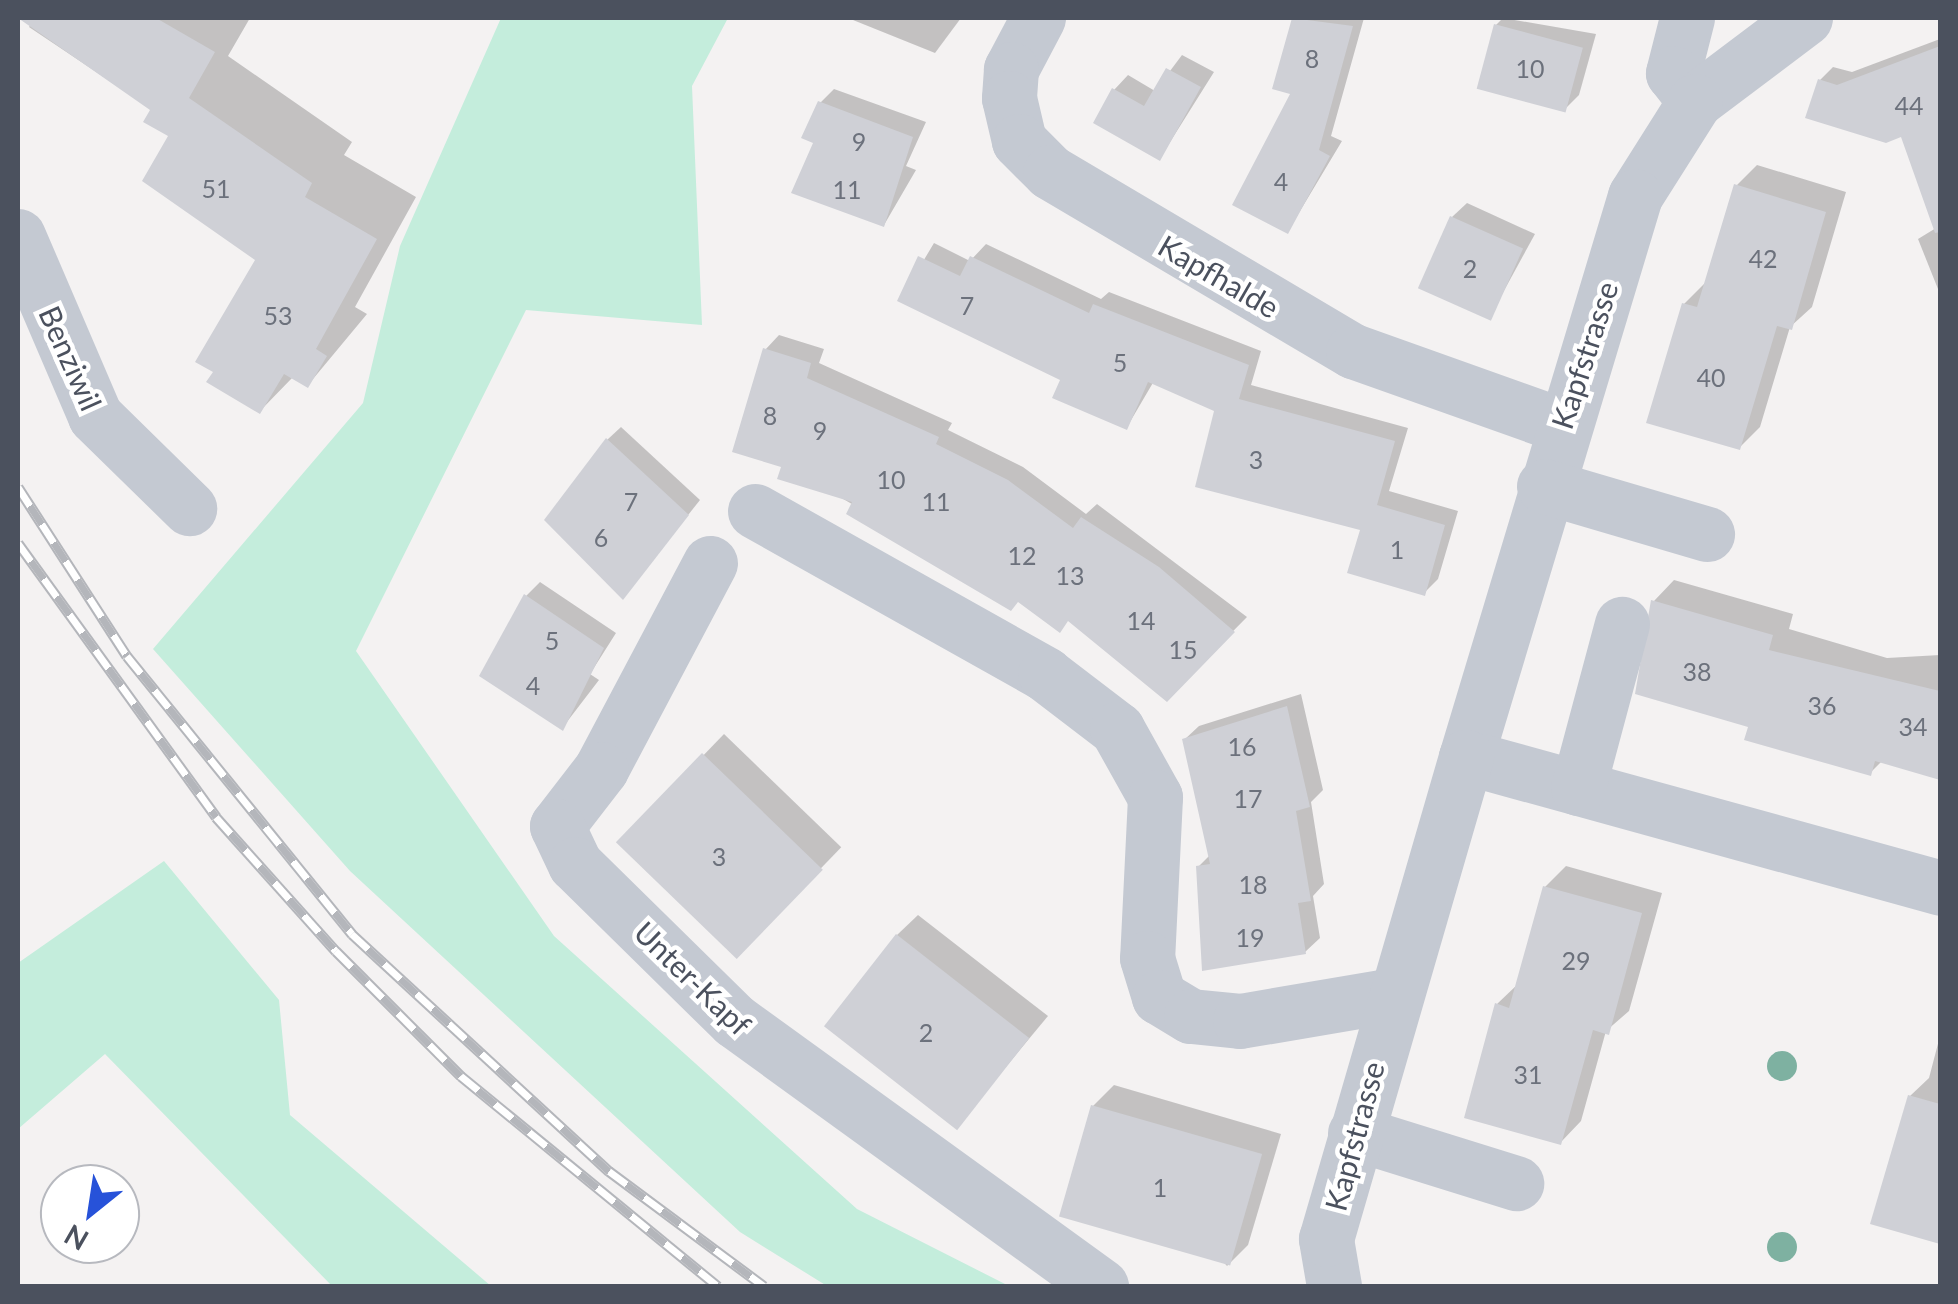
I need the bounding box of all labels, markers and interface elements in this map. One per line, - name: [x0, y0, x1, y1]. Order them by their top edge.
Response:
- house number: 8: [1305, 43, 1319, 73]
- house number: 10: [1516, 53, 1544, 83]
- house number: 44: [1895, 90, 1923, 120]
- house number: 9: [852, 126, 866, 156]
- house number: 4: [1274, 166, 1288, 196]
- house number: 51: [202, 173, 230, 203]
- house number: 11: [833, 174, 861, 204]
- street label: Kapfhalde: [1152, 227, 1286, 325]
- house number: 42: [1749, 243, 1777, 273]
- house number: 2: [1463, 253, 1477, 283]
- street label: Kapfstrasse: [1543, 277, 1625, 433]
- house number: 7: [960, 290, 974, 320]
- street label: Benziwil: [32, 300, 110, 416]
- house number: 53: [264, 300, 292, 330]
- house number: 5: [1113, 347, 1127, 377]
- house number: 40: [1697, 362, 1725, 392]
- house number: 8: [763, 400, 777, 430]
- house number: 9: [813, 415, 827, 445]
- house number: 3: [1249, 444, 1263, 474]
- house number: 10: [877, 464, 905, 494]
- house number: 7: [624, 486, 638, 516]
- house number: 11: [922, 486, 950, 516]
- house number: 6: [594, 522, 608, 552]
- house number: 1: [1390, 534, 1404, 564]
- house number: 12: [1008, 540, 1036, 570]
- house number: 13: [1056, 560, 1084, 590]
- house number: 14: [1127, 605, 1155, 635]
- house number: 5: [545, 625, 559, 655]
- house number: 15: [1169, 634, 1197, 664]
- house number: 38: [1683, 656, 1711, 686]
- house number: 4: [526, 670, 540, 700]
- house number: 36: [1808, 690, 1836, 720]
- house number: 34: [1899, 711, 1927, 741]
- house number: 16: [1228, 731, 1256, 761]
- house number: 17: [1234, 783, 1262, 813]
- house number: 3: [712, 841, 726, 871]
- house number: 18: [1239, 869, 1267, 899]
- street label: Unter-Kapf: [627, 914, 759, 1042]
- house number: 19: [1236, 922, 1264, 952]
- house number: 29: [1562, 945, 1590, 975]
- house number: 2: [919, 1017, 933, 1047]
- street label: Kapfstrasse: [1317, 1057, 1391, 1215]
- house number: 31: [1514, 1059, 1542, 1089]
- north arrow: [40, 1164, 140, 1264]
- house number: 1: [1153, 1172, 1167, 1202]
- text: N: [58, 1218, 94, 1258]

